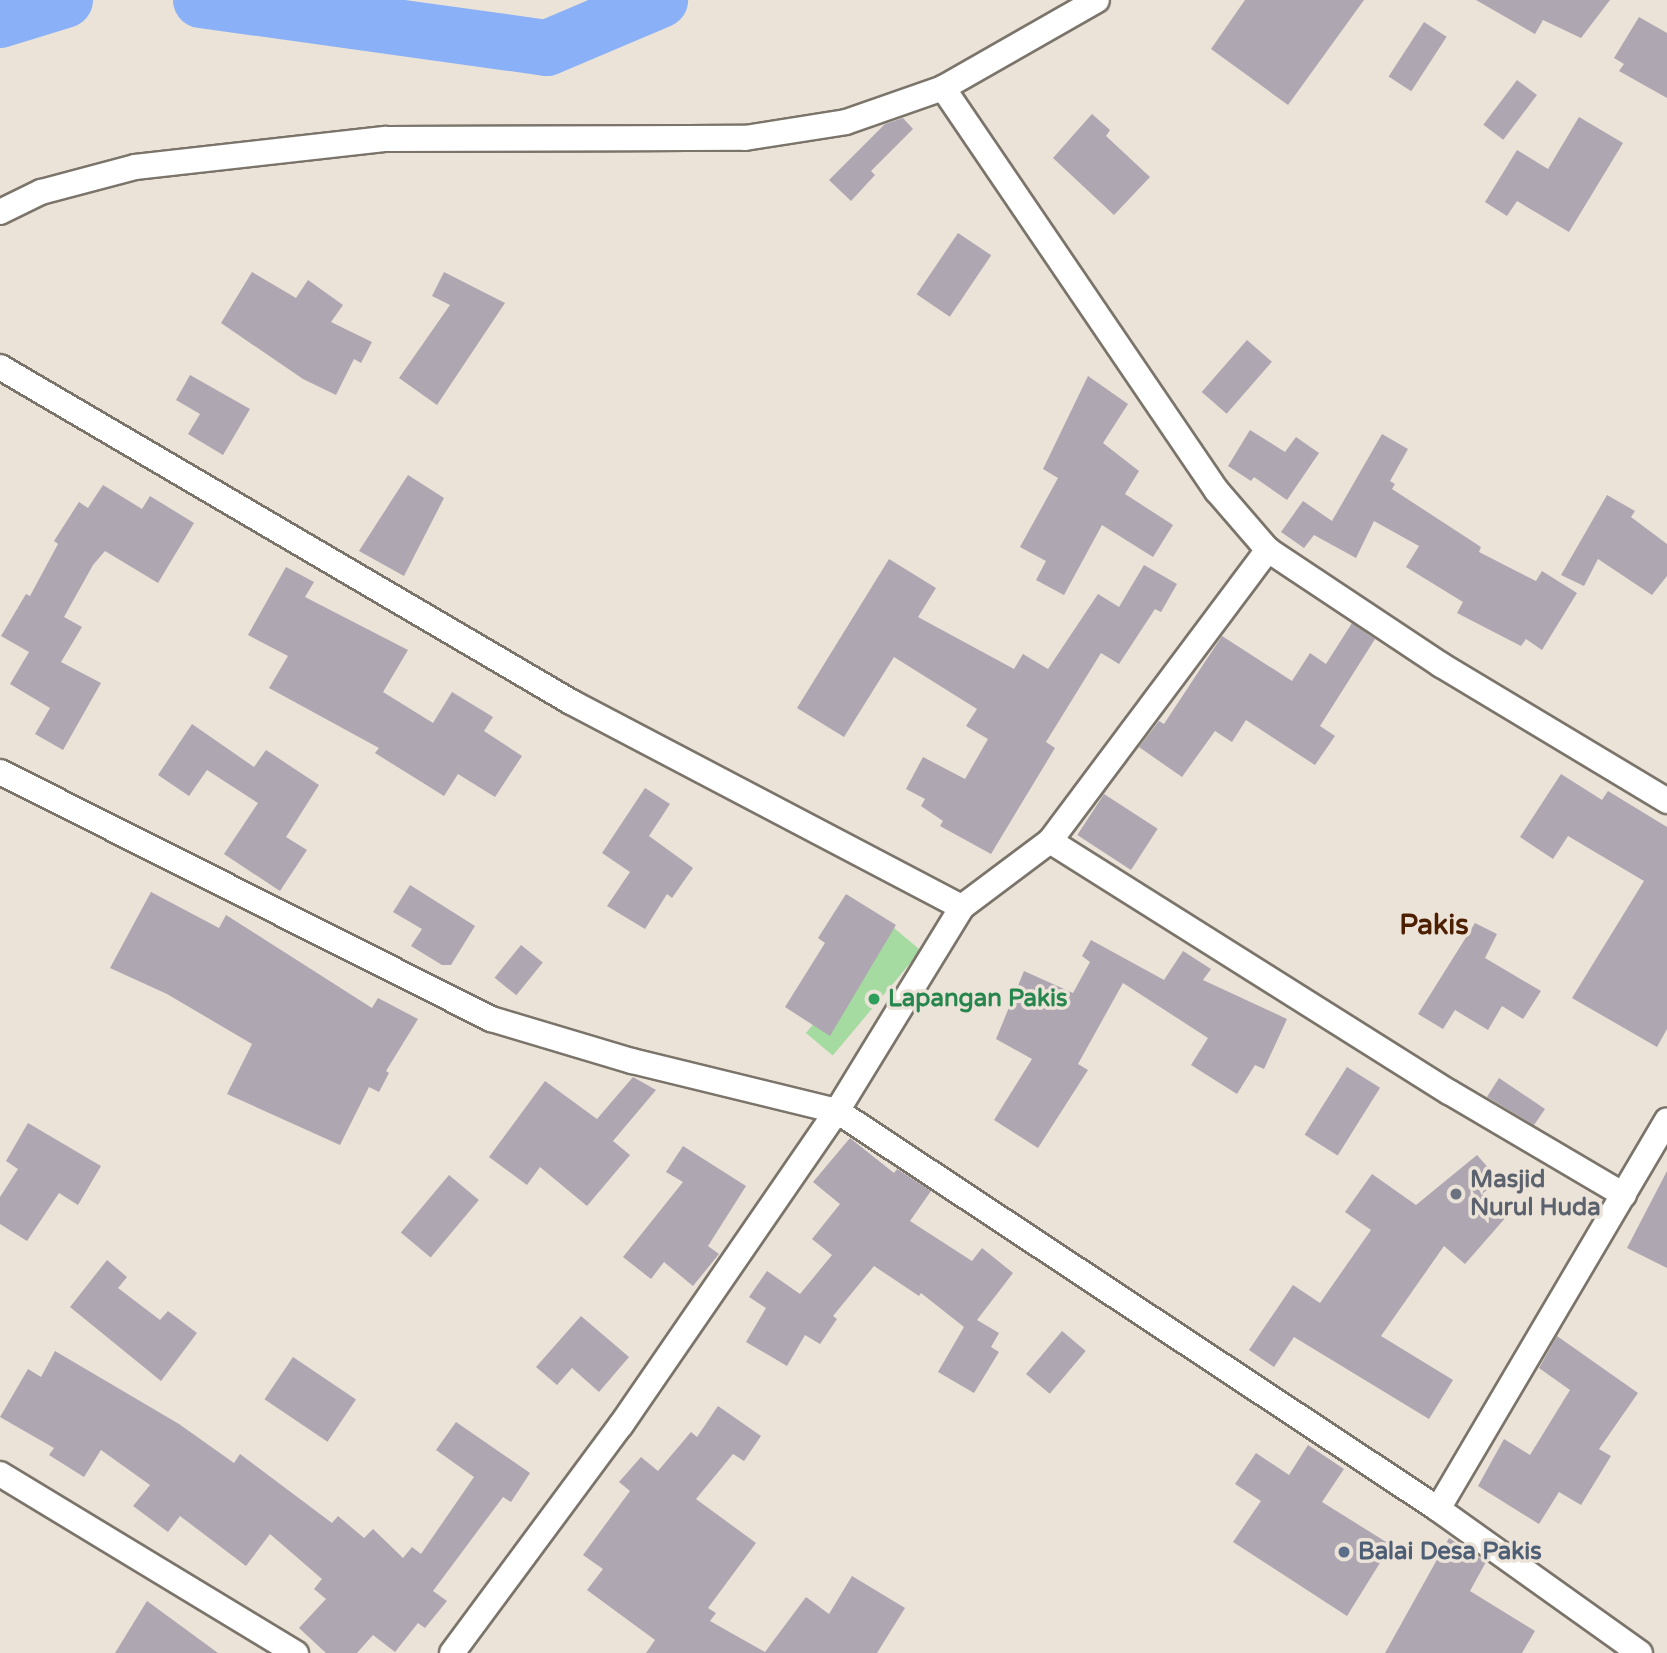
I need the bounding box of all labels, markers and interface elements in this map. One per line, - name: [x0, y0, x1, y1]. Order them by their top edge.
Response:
- district label: Pakis: [1399, 908, 1469, 942]
- place label: Lapangan Pakis: [888, 985, 1068, 1013]
- marker: Lapangan Pakis: [866, 991, 882, 1007]
- place label: Masjid Nurul Huda: [1470, 1166, 1601, 1222]
- marker: Masjid Nurul Huda: [1448, 1186, 1464, 1202]
- place label: Balai Desa Pakis: [1358, 1538, 1542, 1566]
- marker: Balai Desa Pakis: [1336, 1544, 1352, 1560]

